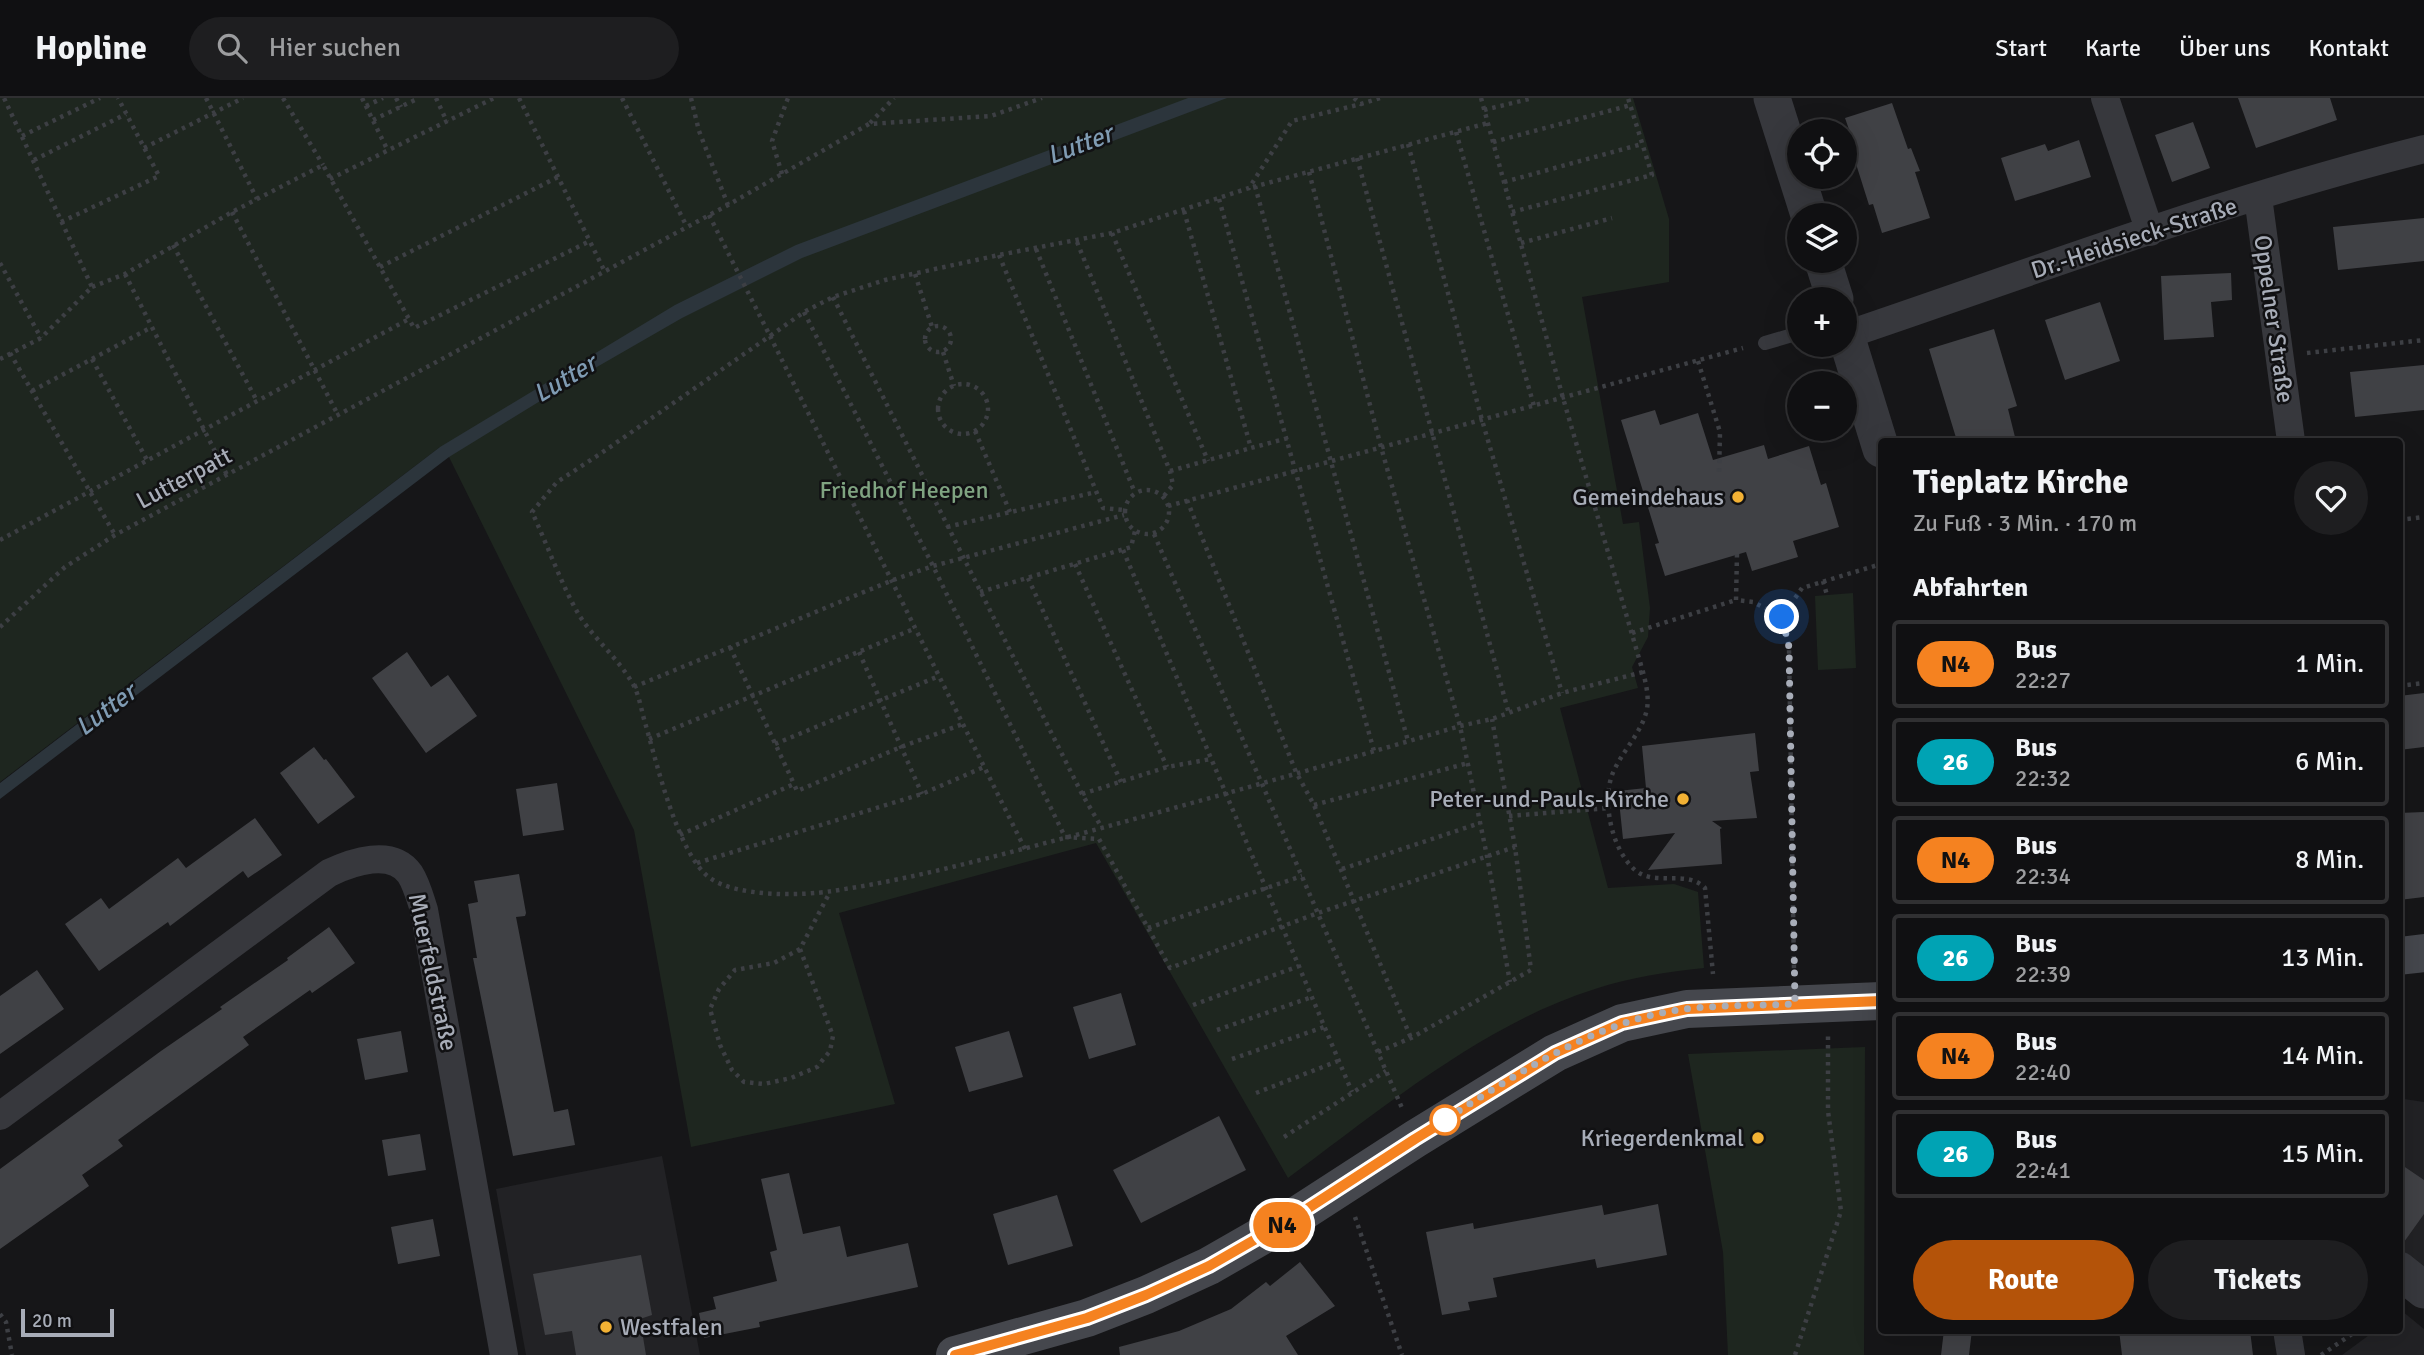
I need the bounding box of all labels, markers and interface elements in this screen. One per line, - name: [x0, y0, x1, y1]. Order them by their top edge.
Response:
- search box: [189, 17, 679, 80]
- text: Hopline: [35, 28, 147, 69]
- icon: search: [213, 29, 251, 67]
- text: Hier suchen: [269, 32, 401, 64]
- text: Start: [1995, 33, 2047, 63]
- text: Karte: [2085, 33, 2141, 63]
- text: Über uns: [2179, 33, 2271, 63]
- text: Kontakt: [2309, 33, 2389, 63]
- water label: Lutter: [1043, 117, 1121, 172]
- map controls: [1787, 119, 1857, 441]
- button: locate: [1787, 119, 1857, 189]
- street label: Dr.-Heidsieck-Straße: [2027, 191, 2241, 285]
- button: layers: [1787, 203, 1857, 273]
- street label: Oppelner Straße: [2247, 233, 2301, 405]
- button: +: [1787, 287, 1857, 357]
- water label: Lutter: [528, 346, 605, 410]
- button: −: [1787, 371, 1857, 441]
- street label: Lutterpatt: [131, 440, 237, 516]
- button: heart: [2294, 461, 2368, 535]
- text: Tieplatz Kirche: [1913, 462, 2129, 503]
- park label: Friedhof Heepen: [819, 475, 989, 505]
- place label: Gemeindehaus: [1572, 482, 1724, 512]
- marker: Gemeindehaus: [1730, 489, 1746, 505]
- text: Zu Fuß · 3 Min. · 170 m: [1913, 509, 2137, 538]
- text: Abfahrten: [1913, 572, 2028, 604]
- your location: [1764, 599, 1799, 634]
- text: Bus: [2015, 634, 2057, 666]
- text: 1 Min.: [2295, 648, 2364, 680]
- text: N4: [1941, 649, 1970, 679]
- text: 22:27: [2015, 666, 2071, 695]
- water label: Lutter: [69, 675, 145, 743]
- text: Bus: [2015, 732, 2057, 764]
- text: 6 Min.: [2295, 746, 2364, 778]
- text: 26: [1943, 747, 1968, 777]
- text: 22:32: [2015, 764, 2071, 793]
- place label: Peter-und-Pauls-Kirche: [1429, 784, 1669, 814]
- marker: Peter-und-Pauls-Kirche: [1675, 791, 1691, 807]
- text: Bus: [2015, 830, 2057, 862]
- text: 8 Min.: [2295, 844, 2364, 876]
- text: N4: [1941, 845, 1970, 875]
- text: 22:34: [2015, 862, 2071, 891]
- street label: Muerfeldstraße: [402, 891, 464, 1053]
- text: Bus: [2015, 928, 2057, 960]
- text: 13 Min.: [2281, 942, 2364, 974]
- text: 26: [1943, 943, 1968, 973]
- text: 22:39: [2015, 960, 2071, 989]
- text: Bus: [2015, 1026, 2057, 1058]
- text: 14 Min.: [2281, 1040, 2364, 1072]
- text: N4: [1941, 1041, 1970, 1071]
- text: 22:40: [2015, 1058, 2071, 1087]
- unlabelled marker: [1430, 1105, 1460, 1135]
- place label: Kriegerdenkmal: [1580, 1123, 1744, 1153]
- text: Bus: [2015, 1124, 2057, 1156]
- marker: Kriegerdenkmal: [1750, 1130, 1766, 1146]
- text: 15 Min.: [2281, 1138, 2364, 1170]
- text: 26: [1943, 1139, 1968, 1169]
- text: 22:41: [2015, 1156, 2071, 1185]
- line badge: N4: [1250, 1202, 1314, 1248]
- text: N4: [1267, 1210, 1297, 1240]
- button: Route: [1913, 1240, 2134, 1320]
- button: Tickets: [2148, 1240, 2368, 1320]
- scale bar: [21, 1306, 114, 1338]
- text: 20 m: [32, 1309, 72, 1333]
- place label: Westfalen: [620, 1312, 723, 1342]
- marker: Westfalen: [598, 1319, 614, 1335]

